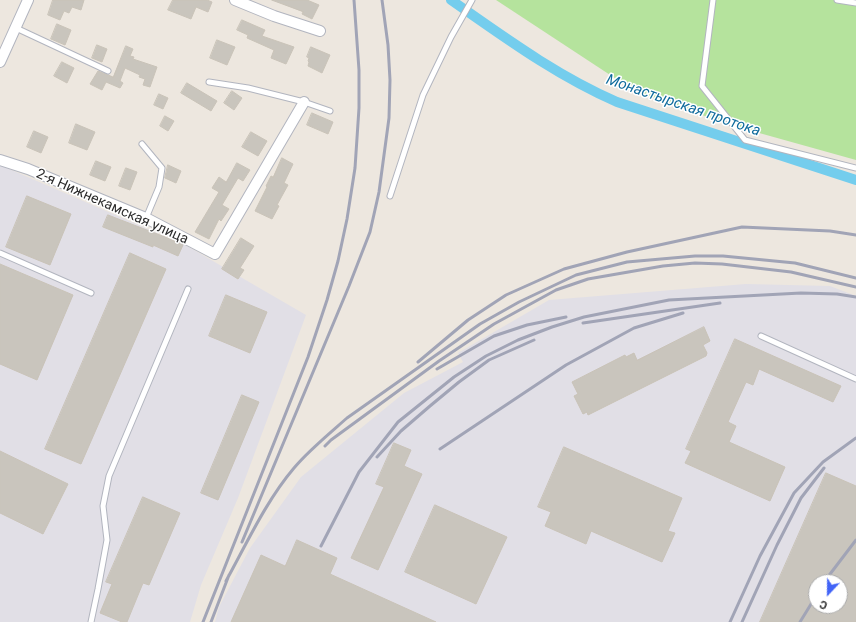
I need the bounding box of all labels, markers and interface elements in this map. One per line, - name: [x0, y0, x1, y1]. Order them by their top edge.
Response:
- water label: Монастырская протока: [603, 71, 763, 141]
- street label: 2-я Нижнекамская улица: [33, 166, 191, 248]
- north arrow: [808, 574, 848, 614]
- text: С: [818, 597, 829, 612]

